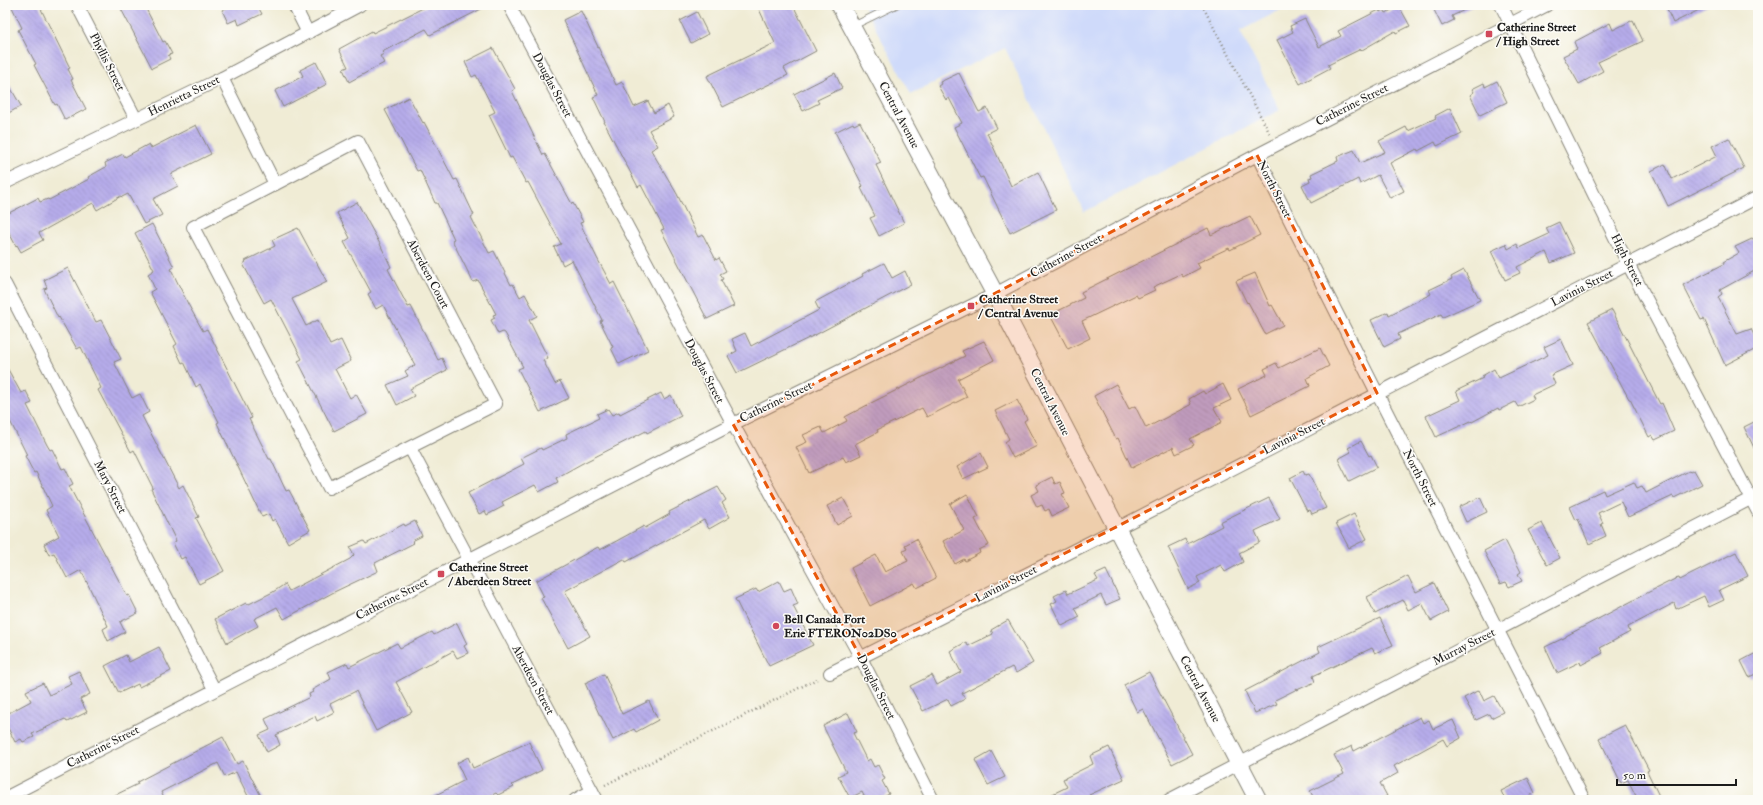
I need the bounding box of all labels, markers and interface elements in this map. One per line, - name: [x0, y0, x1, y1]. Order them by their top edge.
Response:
- place label: Catherine Street / High Street: [1496, 20, 1576, 49]
- marker: Catherine Street / High Street: [1484, 29, 1494, 39]
- street label: Phyllis Street: [86, 30, 128, 94]
- street label: Douglas Street: [529, 50, 575, 120]
- street label: Henrietta Street: [146, 72, 222, 120]
- street label: Central Avenue: [875, 79, 923, 151]
- street label: Catherine Street: [1313, 80, 1391, 130]
- street label: North Street: [1253, 158, 1295, 220]
- street label: Catherine Street: [1028, 231, 1105, 281]
- street label: High Street: [1607, 231, 1647, 289]
- street label: Aberdeen Court: [403, 236, 453, 311]
- street label: Lavinia Street: [1548, 266, 1616, 310]
- place label: Catherine Street / Central Avenue: [978, 292, 1059, 321]
- marker: Catherine Street / Central Avenue: [966, 301, 976, 311]
- street label: Douglas Street: [681, 336, 727, 406]
- street label: Central Avenue: [1027, 366, 1073, 438]
- street label: Catherine Street: [737, 378, 815, 426]
- street label: Lavinia Street: [1260, 414, 1328, 458]
- street label: North Street: [1399, 447, 1441, 509]
- street label: Mary Street: [90, 458, 130, 516]
- place label: Catherine Street / Aberdeen Street: [448, 560, 531, 589]
- street label: Lavinia Street: [972, 562, 1040, 606]
- marker: Catherine Street / Aberdeen Street: [436, 569, 446, 579]
- street label: Catherine Street: [353, 574, 431, 624]
- place label: Bell Canada Fort Erie FTERON02DS0: [784, 612, 897, 641]
- marker: Bell Canada Fort Erie FTERON02DS0: [771, 621, 781, 631]
- street label: Murray Street: [1430, 625, 1498, 669]
- street label: Aberdeen Street: [508, 642, 558, 717]
- street label: Douglas Street: [853, 652, 899, 722]
- street label: Central Avenue: [1176, 653, 1224, 725]
- street label: Catherine Street: [64, 722, 142, 772]
- scale bar: [1617, 761, 1736, 787]
- text: 50 m: [1623, 768, 1647, 783]

